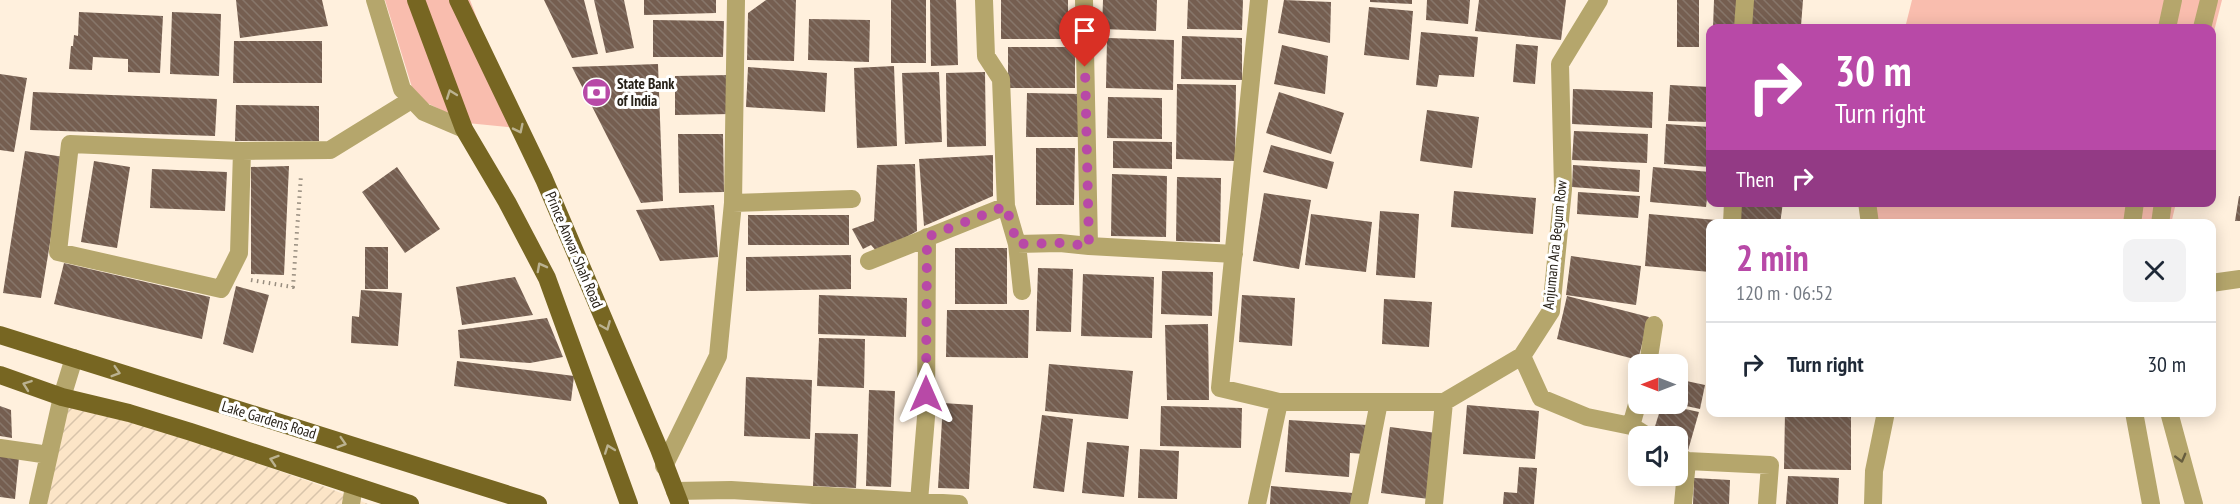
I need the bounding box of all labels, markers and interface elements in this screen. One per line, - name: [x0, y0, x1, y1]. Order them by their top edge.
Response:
- pin: [1059, 5, 1110, 67]
- icon: arrive: [1068, 14, 1101, 47]
- text: 30 m: [1835, 43, 1912, 98]
- icon: right: [1736, 48, 1814, 126]
- place label: State Bank of India: [617, 74, 675, 110]
- bank icon: State Bank of India: [580, 77, 612, 109]
- one-way arrow: [446, 89, 459, 100]
- text: Turn right: [1835, 96, 1926, 130]
- one-way arrow: [512, 122, 523, 133]
- icon: right: [1786, 162, 1819, 195]
- text: Then: [1736, 165, 1774, 193]
- street label: Anjuman Ara Begum Row: [1538, 179, 1571, 310]
- street label: Prince Anwar Shah Road: [541, 189, 608, 311]
- text: 2 min: [1736, 234, 1809, 281]
- button: close: [2123, 239, 2186, 302]
- one-way arrow: [537, 262, 548, 273]
- text: 120 m · 06:52: [1736, 280, 1833, 306]
- one-way arrow: [599, 320, 611, 331]
- icon: right: [1736, 348, 1769, 381]
- text: Turn right: [1787, 350, 1864, 378]
- text: 30 m: [2147, 350, 2186, 378]
- north arrow: [1628, 354, 1688, 414]
- map controls: [1628, 354, 1688, 486]
- position arrow: [894, 362, 958, 426]
- one-way arrow: [110, 364, 121, 377]
- one-way arrow: [23, 380, 33, 393]
- street label: Lake Gardens Road: [220, 396, 319, 443]
- button: sound: [1628, 426, 1688, 486]
- one-way arrow: [336, 435, 347, 448]
- one-way arrow: [604, 444, 617, 455]
- one-way arrow: [2174, 453, 2186, 463]
- one-way arrow: [269, 454, 280, 467]

